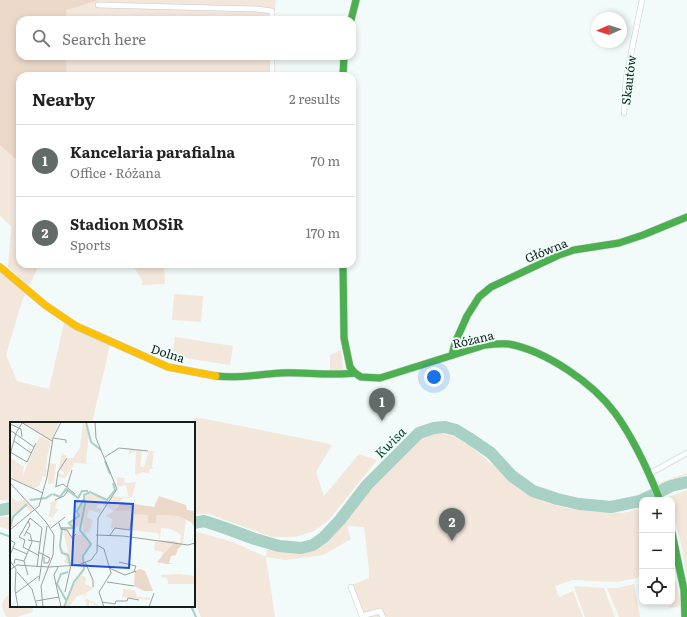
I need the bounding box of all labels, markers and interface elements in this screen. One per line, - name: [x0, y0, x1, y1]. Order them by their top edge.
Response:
- north arrow: [591, 12, 627, 48]
- search box: [16, 16, 356, 60]
- icon: search: [30, 27, 52, 49]
- text: Search here: [62, 27, 146, 50]
- street label: Skautów: [616, 53, 640, 106]
- text: Nearby: [32, 86, 95, 111]
- text: 2 results: [289, 89, 340, 108]
- text: Kancelaria parafialna: [70, 140, 235, 163]
- text: 1: [42, 151, 48, 170]
- text: 70 m: [311, 151, 340, 170]
- text: Office · Różana: [70, 163, 161, 182]
- text: Stadion MOSiR: [70, 212, 184, 235]
- text: 2: [42, 223, 48, 242]
- text: 170 m: [306, 223, 340, 242]
- street label: Główna: [522, 233, 571, 267]
- text: Sports: [70, 235, 110, 254]
- street label: Różana: [451, 325, 496, 352]
- street label: Dolna: [149, 339, 188, 367]
- your location: [424, 367, 444, 387]
- pin: 1: [369, 388, 395, 421]
- inset map: [10, 422, 195, 607]
- water label: Kwisa: [370, 422, 410, 462]
- map controls: [639, 497, 675, 605]
- button: +: [639, 497, 675, 533]
- pin: 2: [439, 508, 465, 541]
- button: −: [639, 533, 675, 569]
- button: locate: [639, 569, 675, 605]

